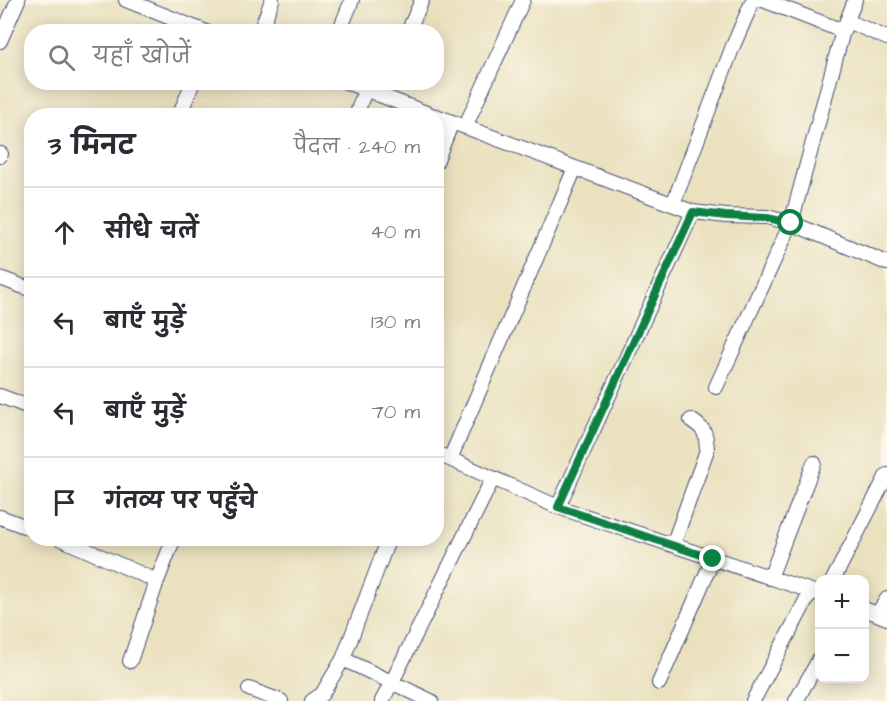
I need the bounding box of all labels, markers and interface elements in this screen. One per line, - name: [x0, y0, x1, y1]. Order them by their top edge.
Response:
- search box: [24, 24, 444, 90]
- icon: search: [45, 41, 78, 74]
- text: यहाँ खोजें: [93, 41, 191, 72]
- text: 3 मिनट: [48, 128, 135, 164]
- text: पैदल · 240 m: [294, 133, 420, 161]
- route start: [777, 209, 803, 235]
- icon: ahead: [48, 216, 81, 249]
- text: सीधे चलें: [105, 216, 198, 247]
- text: 40 m: [370, 218, 420, 246]
- icon: left: [48, 306, 81, 339]
- text: बाएँ मुड़ें: [105, 306, 185, 337]
- text: 130 m: [371, 308, 420, 336]
- icon: left: [48, 396, 81, 429]
- text: बाएँ मुड़ें: [105, 396, 185, 427]
- text: 70 m: [372, 398, 420, 426]
- icon: arrive: [48, 486, 81, 519]
- text: गंतव्य पर पहुँचे: [105, 486, 256, 517]
- route end: [699, 545, 725, 571]
- map controls: [815, 575, 869, 683]
- button: +: [815, 575, 869, 629]
- button: −: [815, 629, 869, 683]

